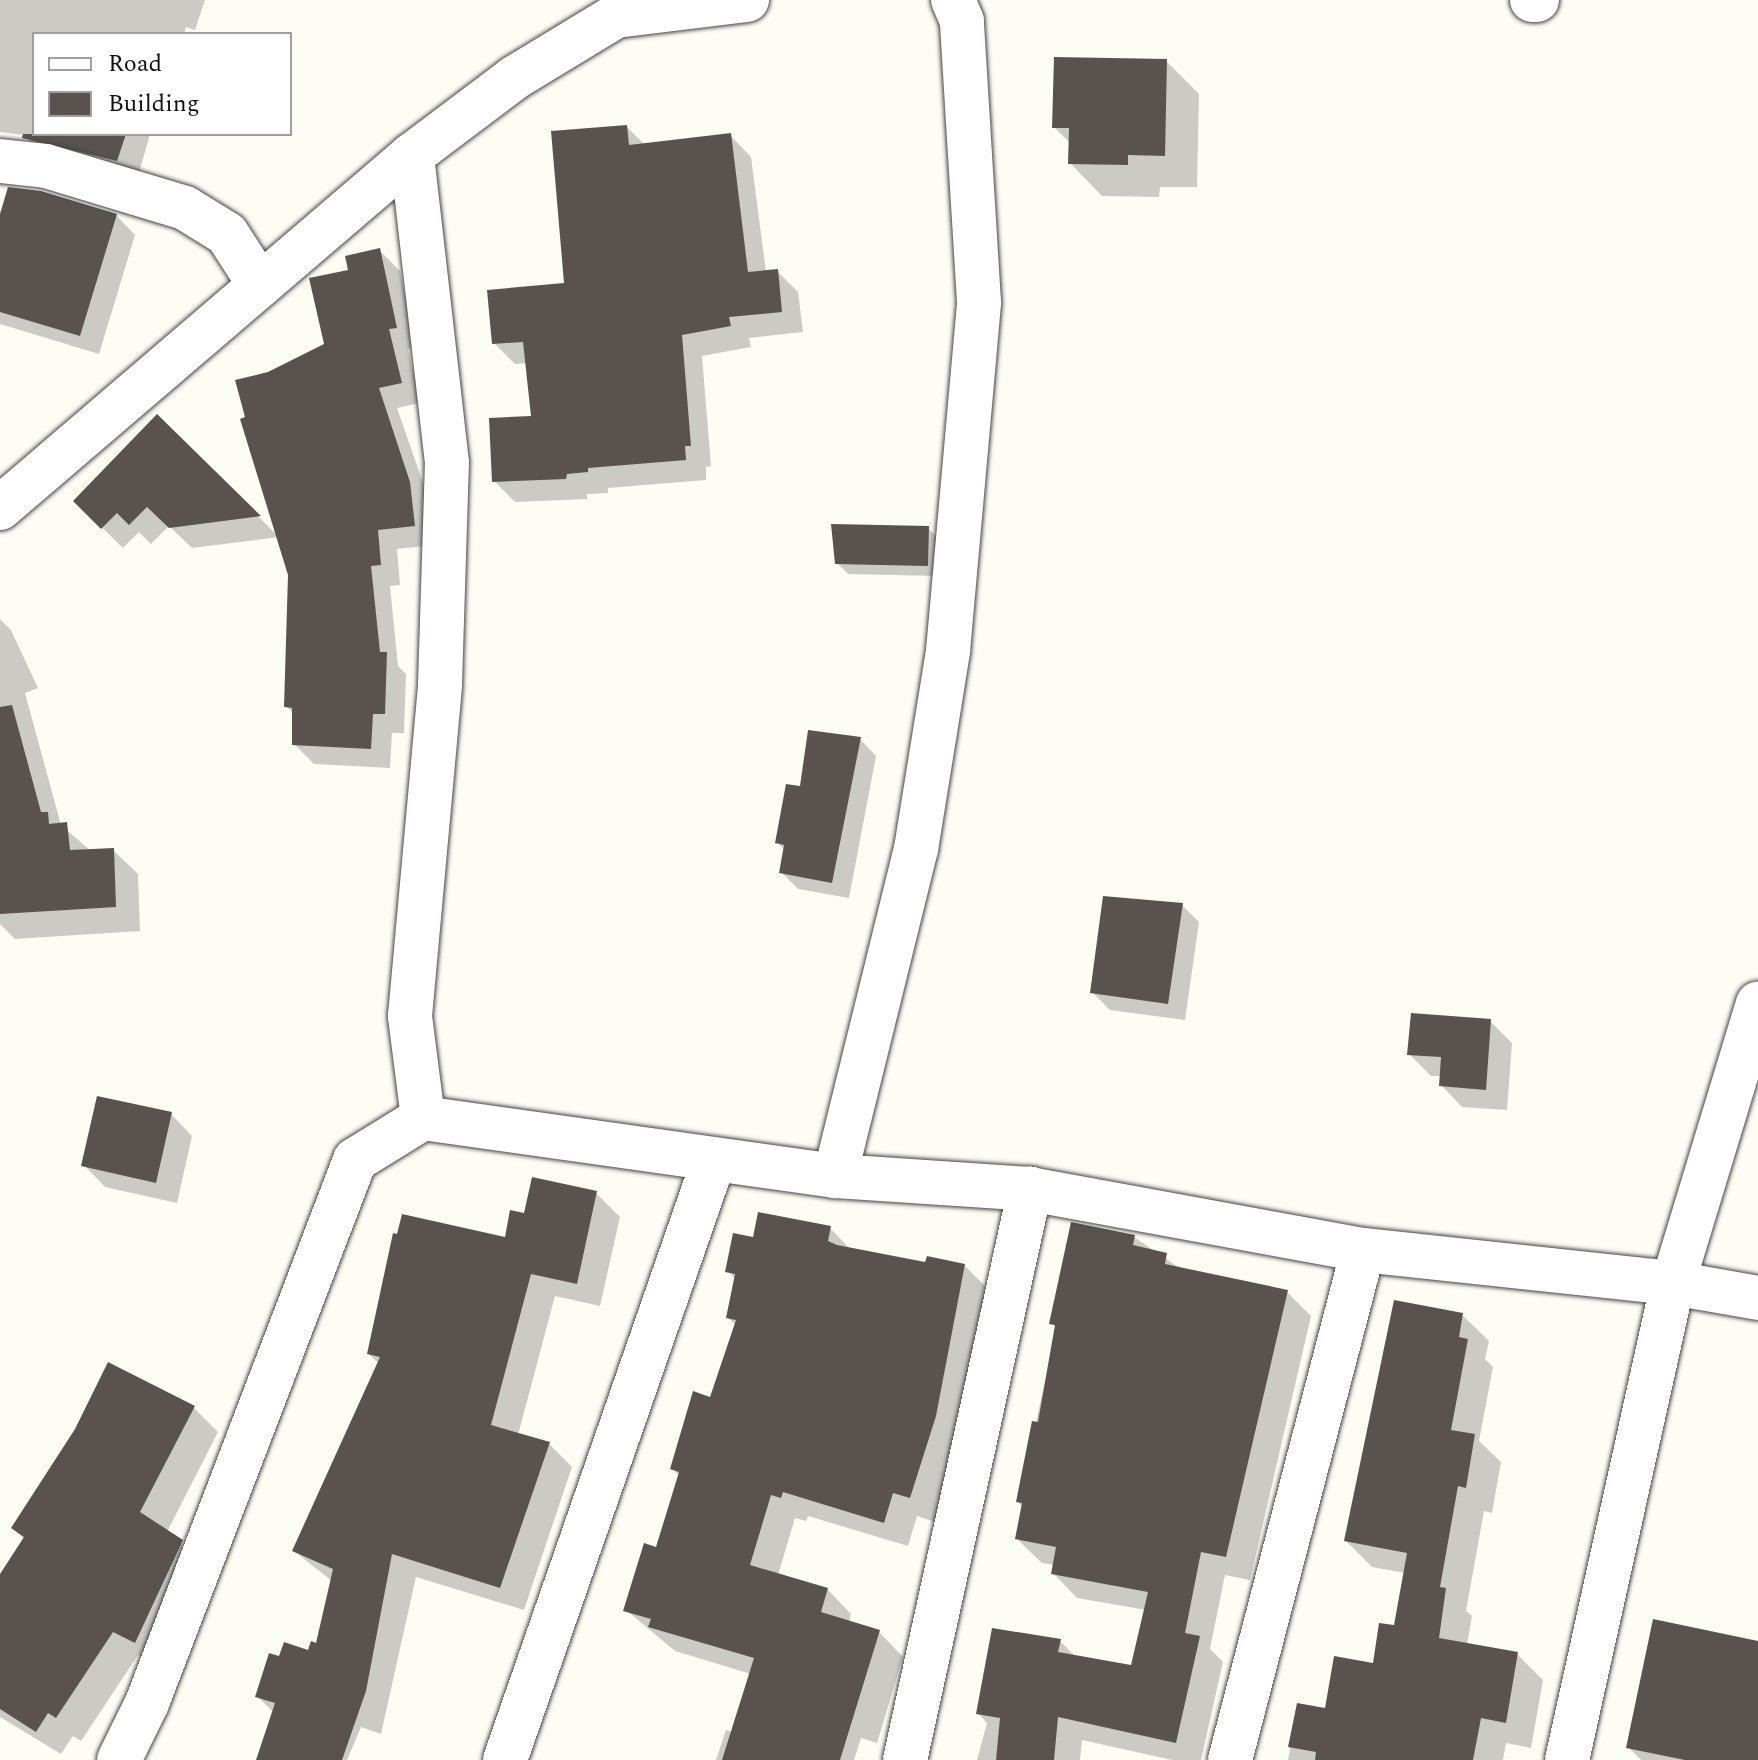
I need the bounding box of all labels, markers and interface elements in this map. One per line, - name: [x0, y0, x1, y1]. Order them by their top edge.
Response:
- legend: [32, 32, 292, 136]
- text: Road: [108, 46, 162, 82]
- text: Building: [108, 86, 200, 122]

